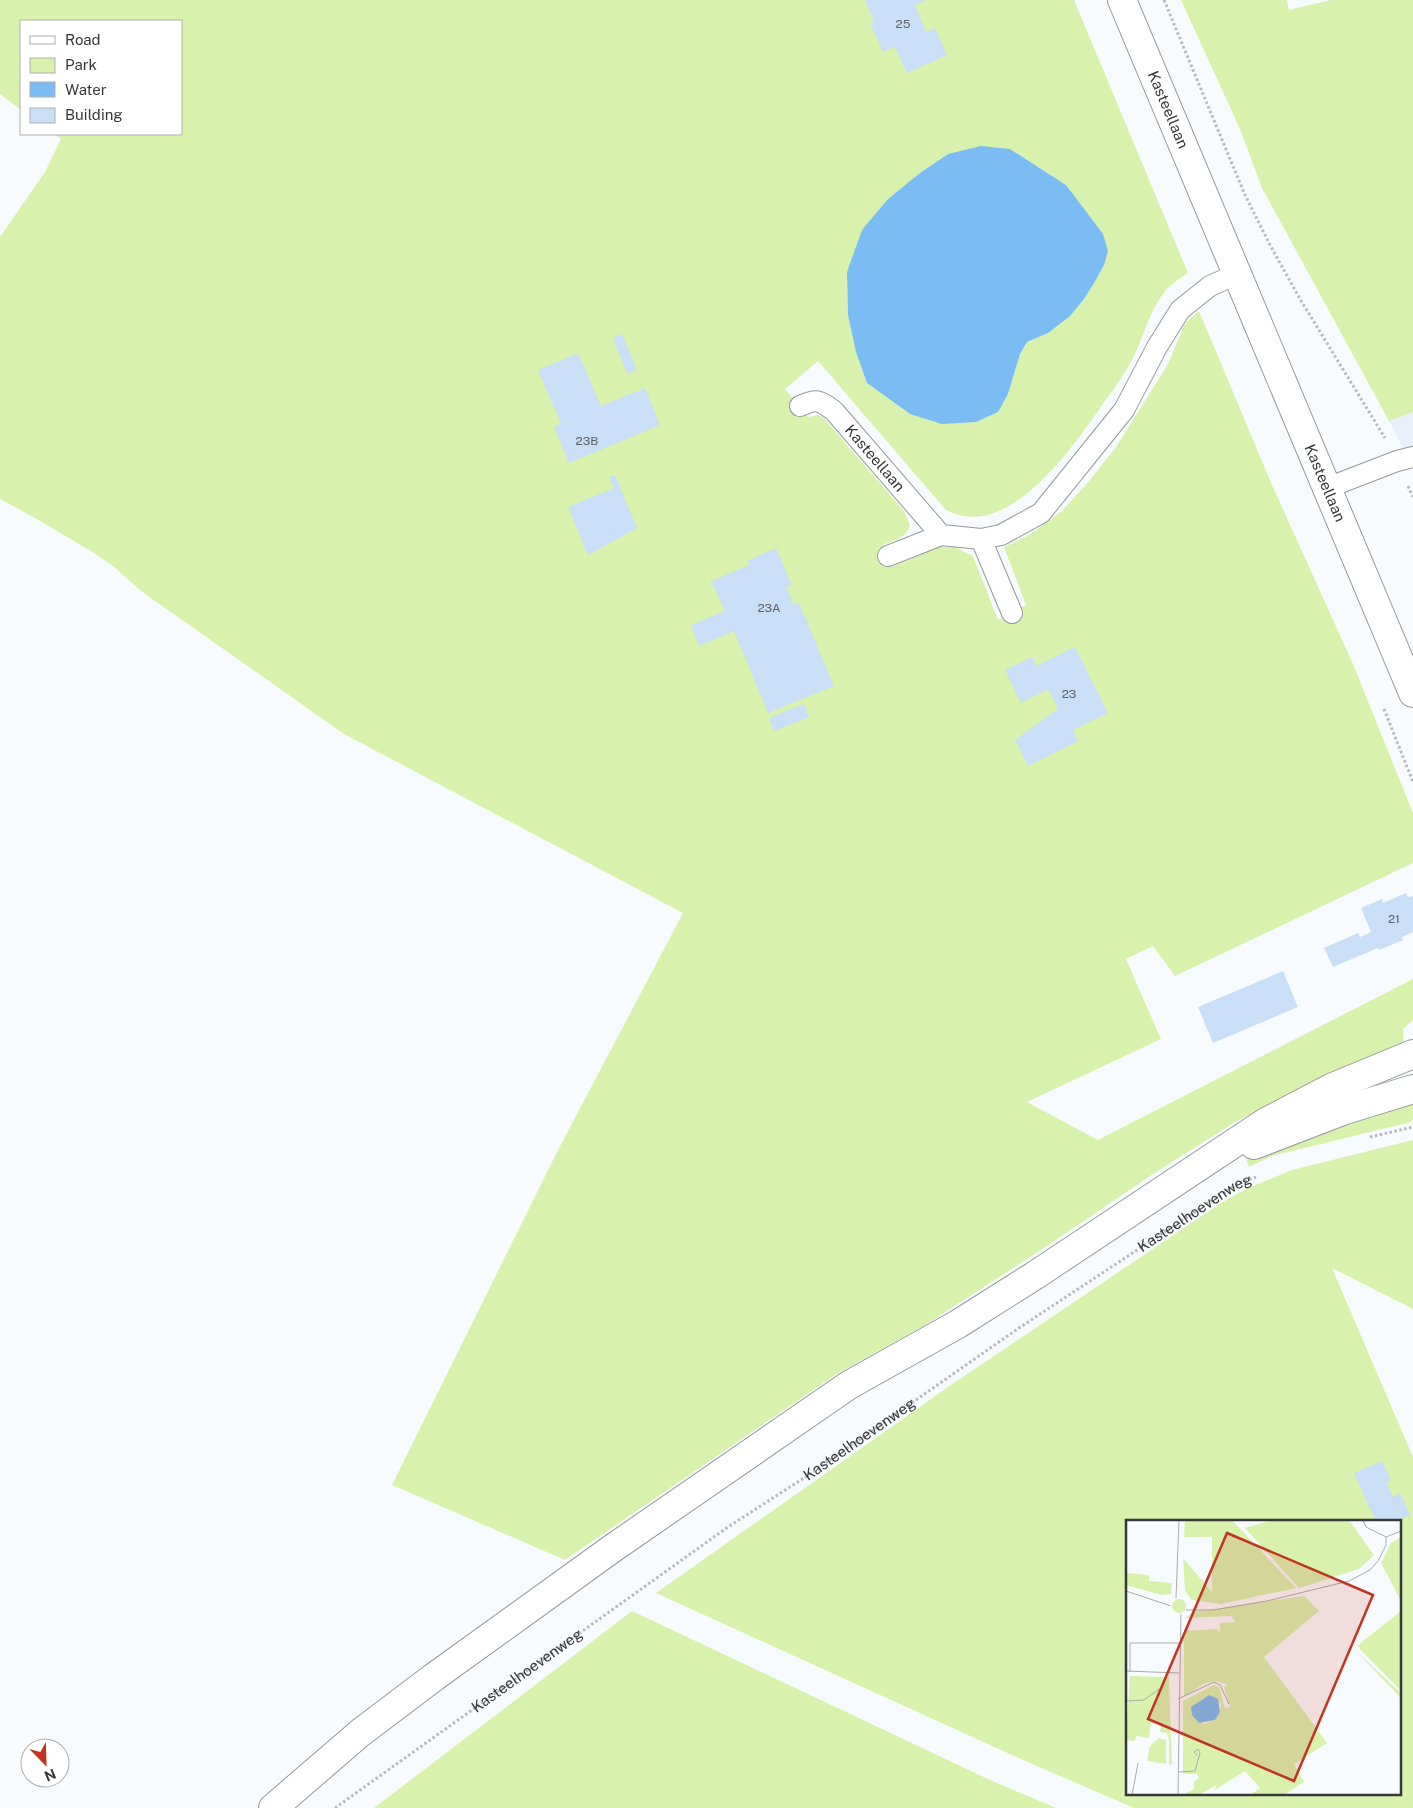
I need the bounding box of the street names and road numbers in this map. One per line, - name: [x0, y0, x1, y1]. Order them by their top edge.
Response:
- street label: Kasteellaan: [1145, 68, 1192, 151]
- street label: Kasteellaan: [842, 421, 908, 495]
- street label: Kasteellaan: [1302, 442, 1349, 524]
- street label: Kasteelhoevenweg: [1134, 1170, 1254, 1255]
- street label: Kasteelhoevenweg: [800, 1394, 918, 1484]
- street label: Kasteelhoevenweg: [468, 1625, 585, 1716]

